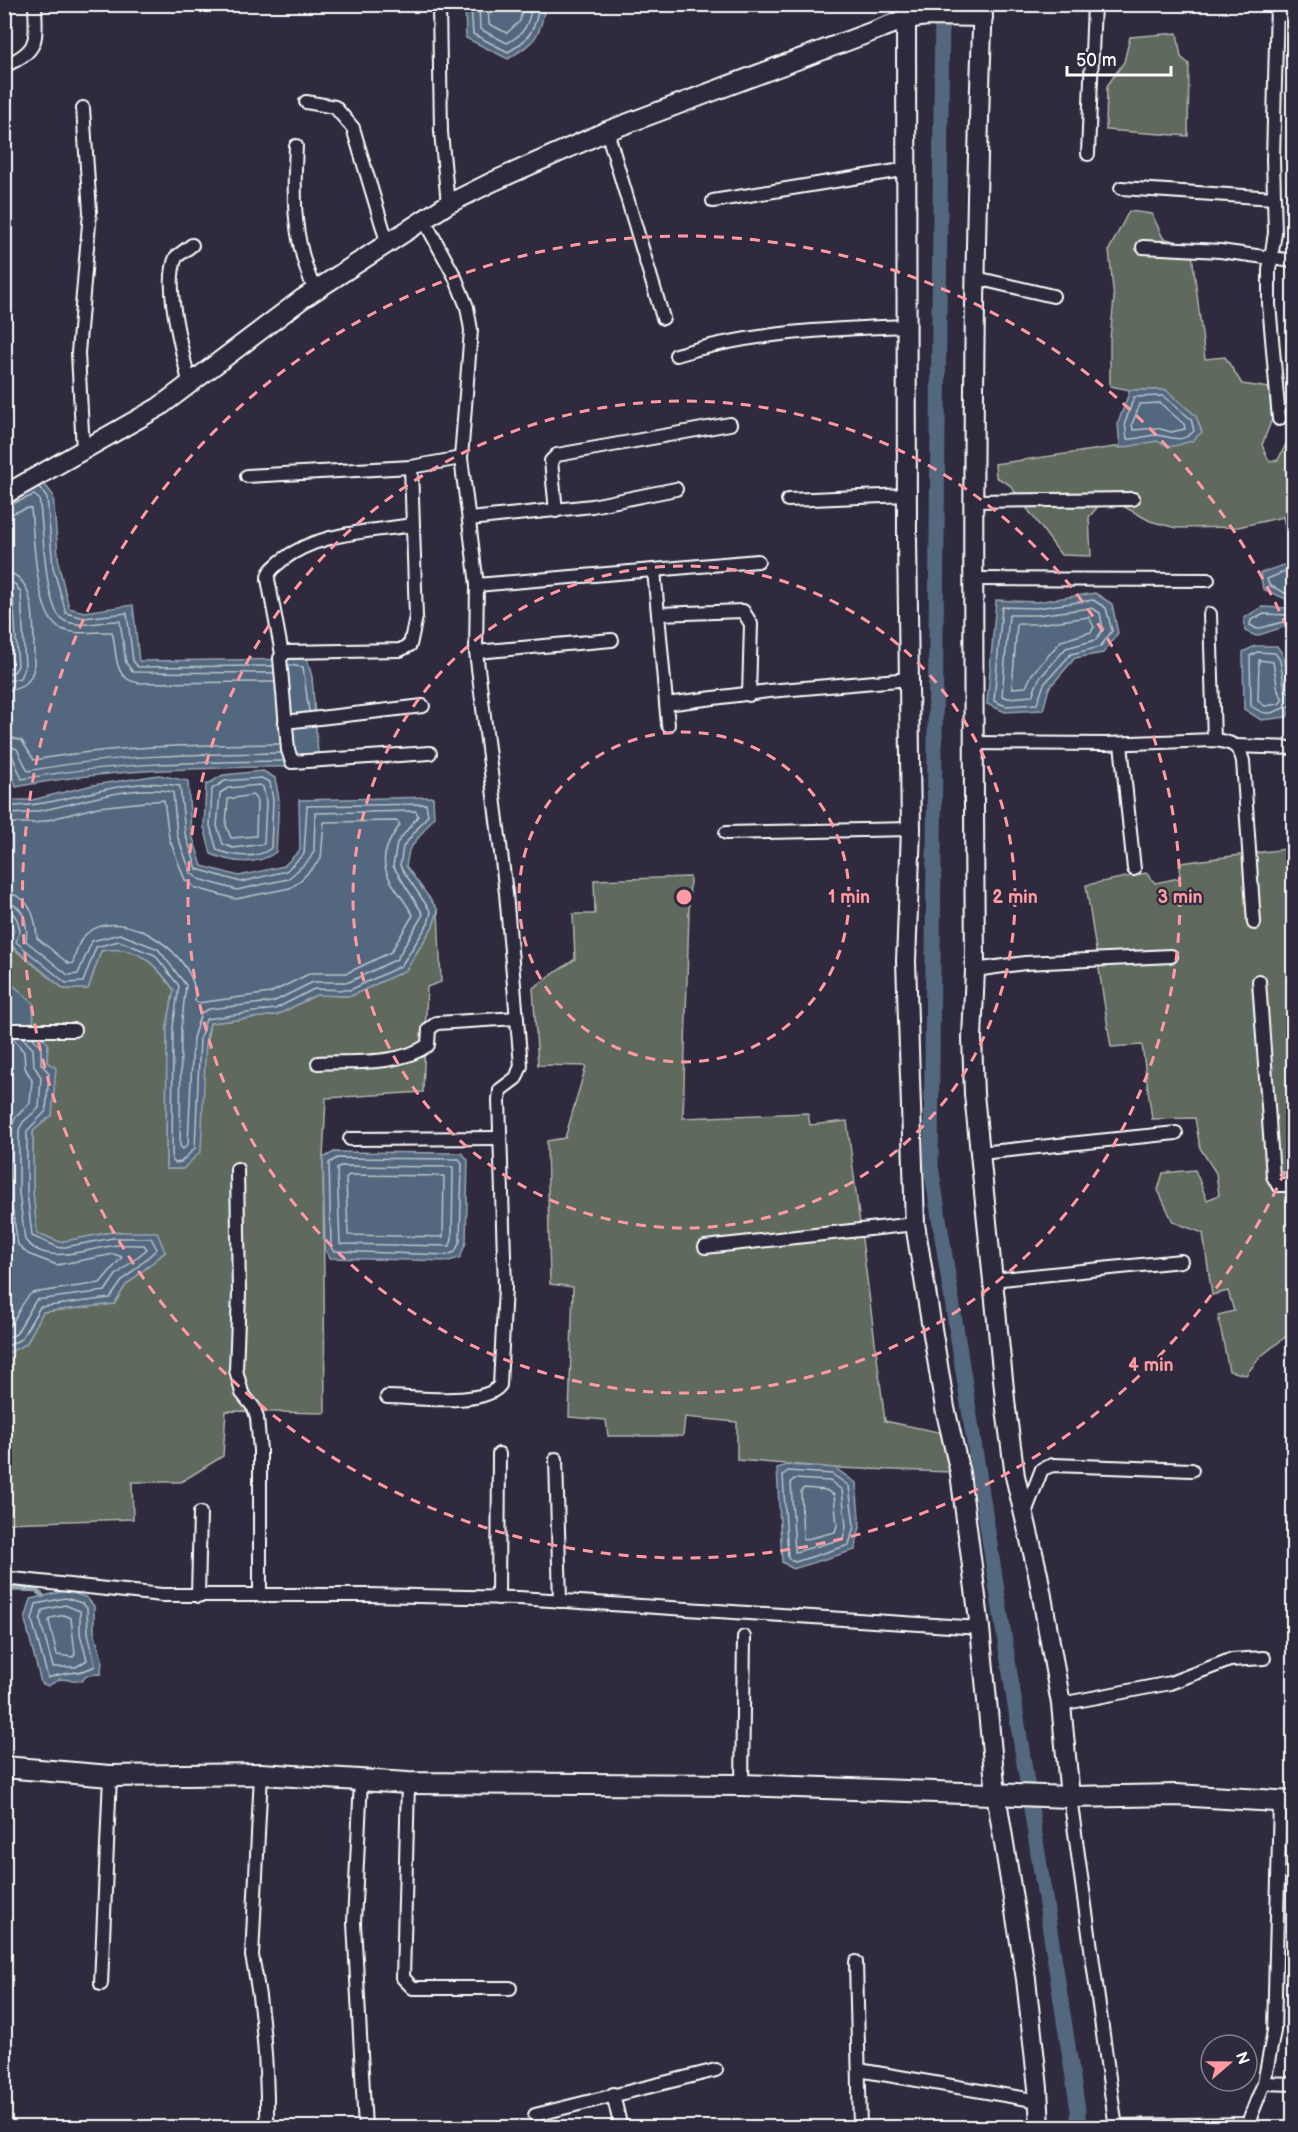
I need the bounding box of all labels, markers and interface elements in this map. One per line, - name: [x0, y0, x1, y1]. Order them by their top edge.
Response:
- scale bar: [1067, 39, 1170, 77]
- text: 50 m: [1076, 50, 1117, 71]
- centre of rings: [674, 887, 694, 907]
- text: 1 min: [828, 887, 870, 908]
- text: 2 min: [992, 887, 1038, 908]
- text: 3 min: [1157, 887, 1203, 908]
- text: 4 min: [1128, 1355, 1174, 1376]
- north arrow: [1199, 2033, 1259, 2093]
- text: N: [1231, 2049, 1253, 2067]

